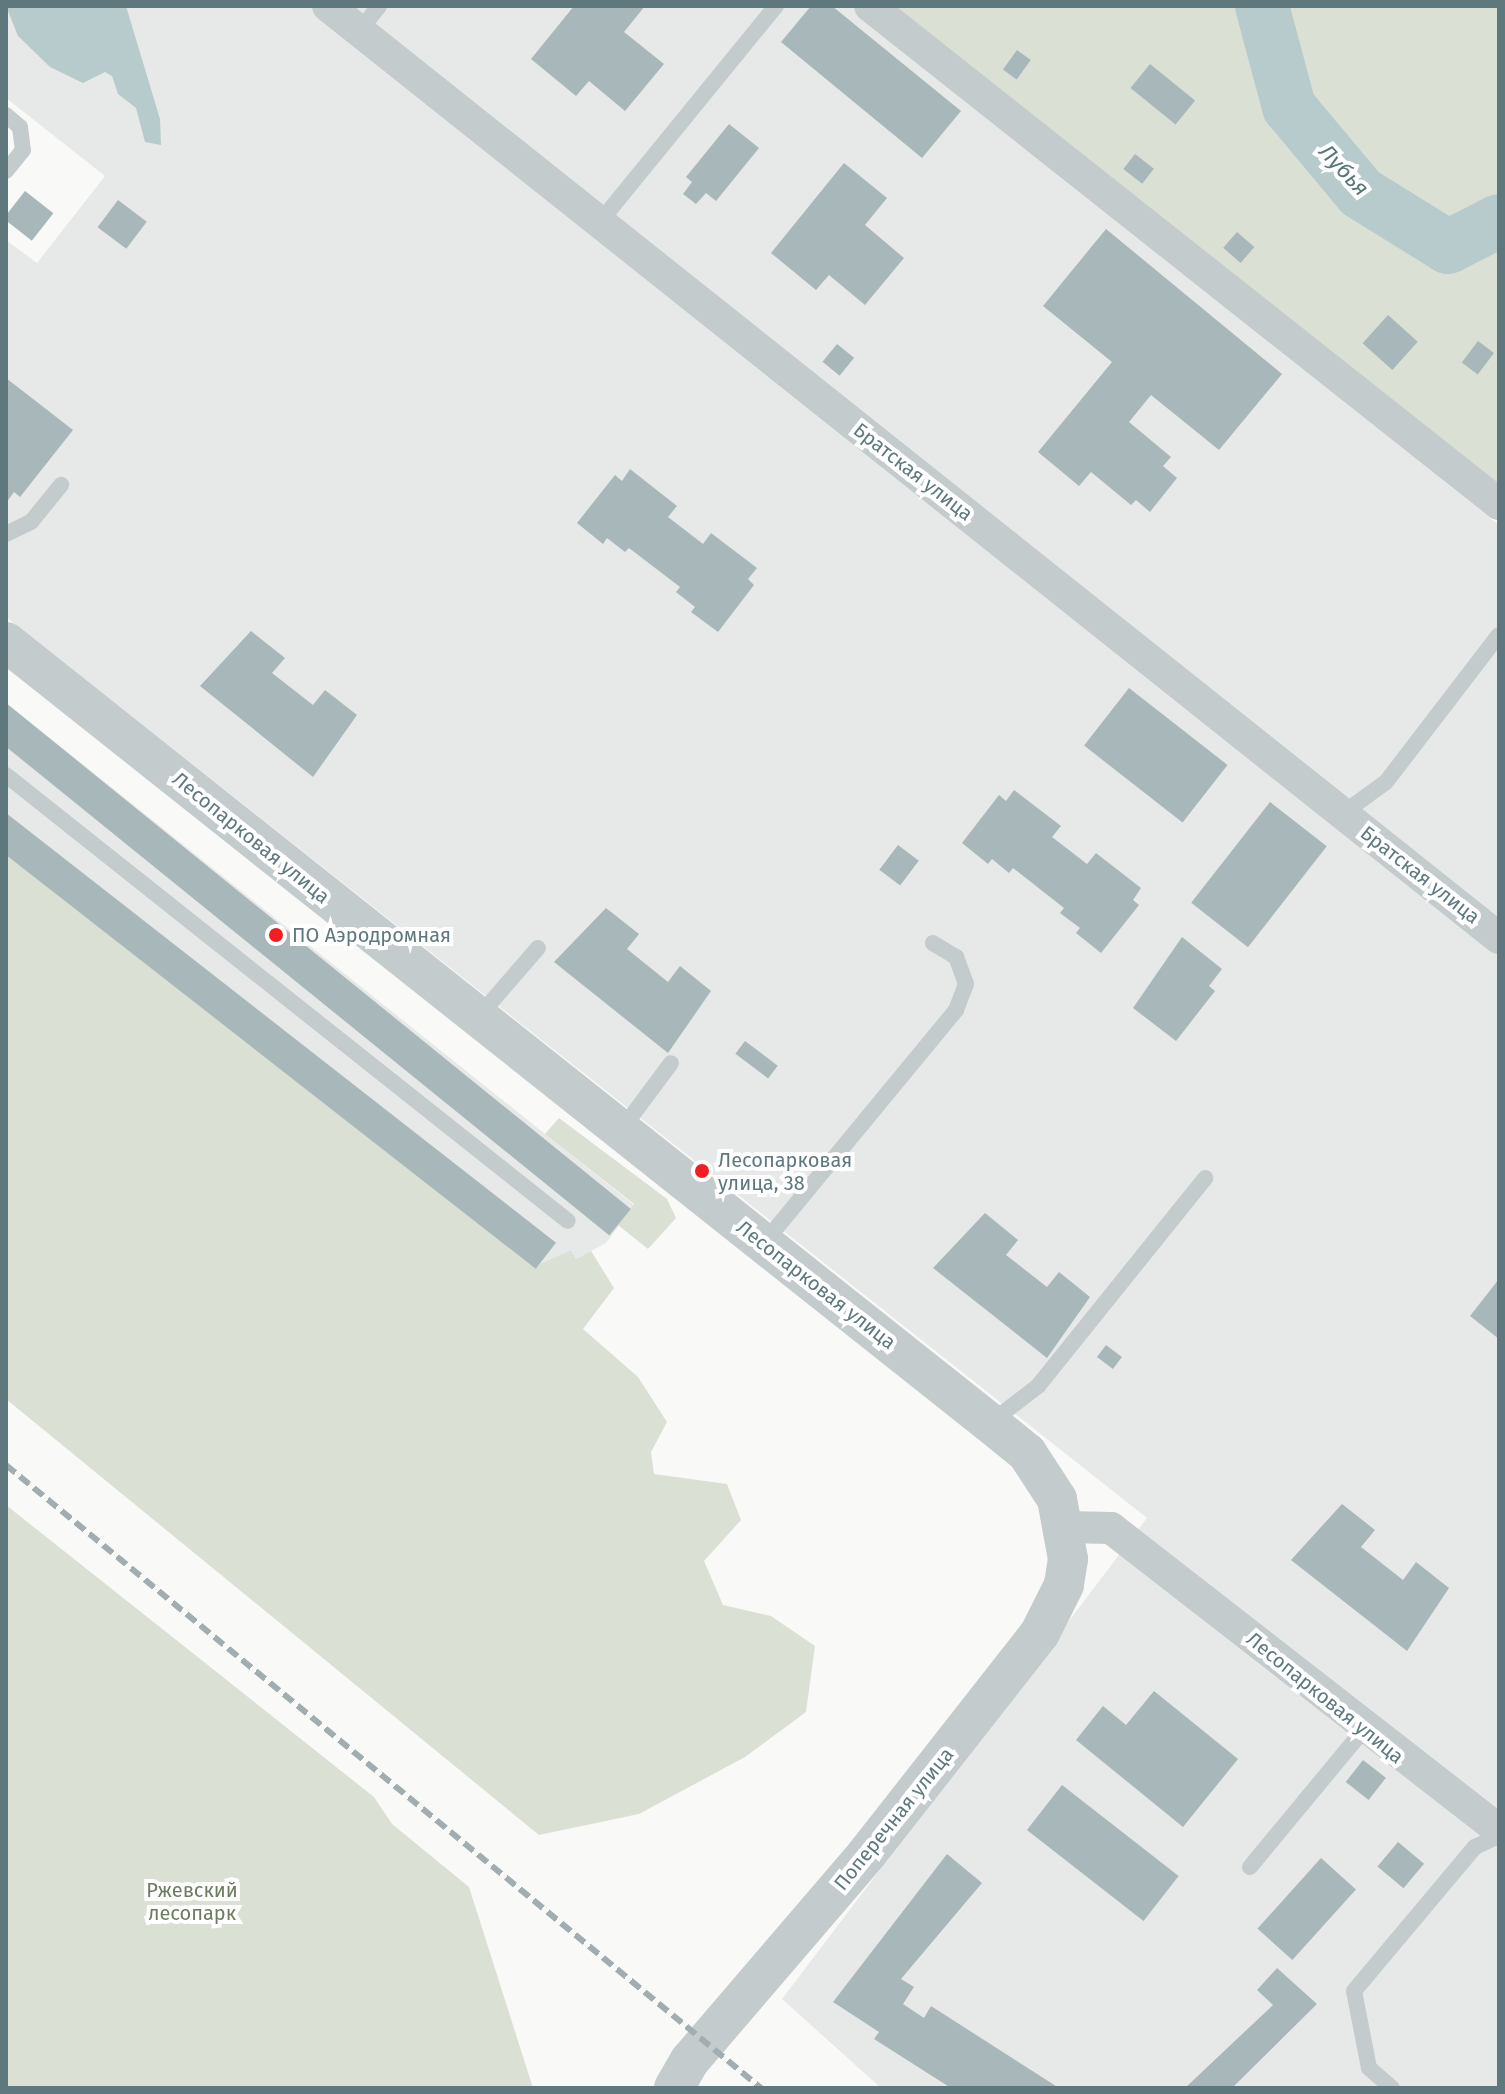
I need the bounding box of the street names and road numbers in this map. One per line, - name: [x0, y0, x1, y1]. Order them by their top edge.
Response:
- street label: Братская улица: [849, 418, 977, 526]
- street label: Лесопарковая улица: [168, 767, 334, 909]
- street label: Братская улица: [1356, 821, 1484, 929]
- street label: Лесопарковая улица: [732, 1215, 900, 1355]
- street label: Лесопарковая улица: [1242, 1627, 1408, 1769]
- street label: Поперечная улица: [829, 1743, 959, 1895]

